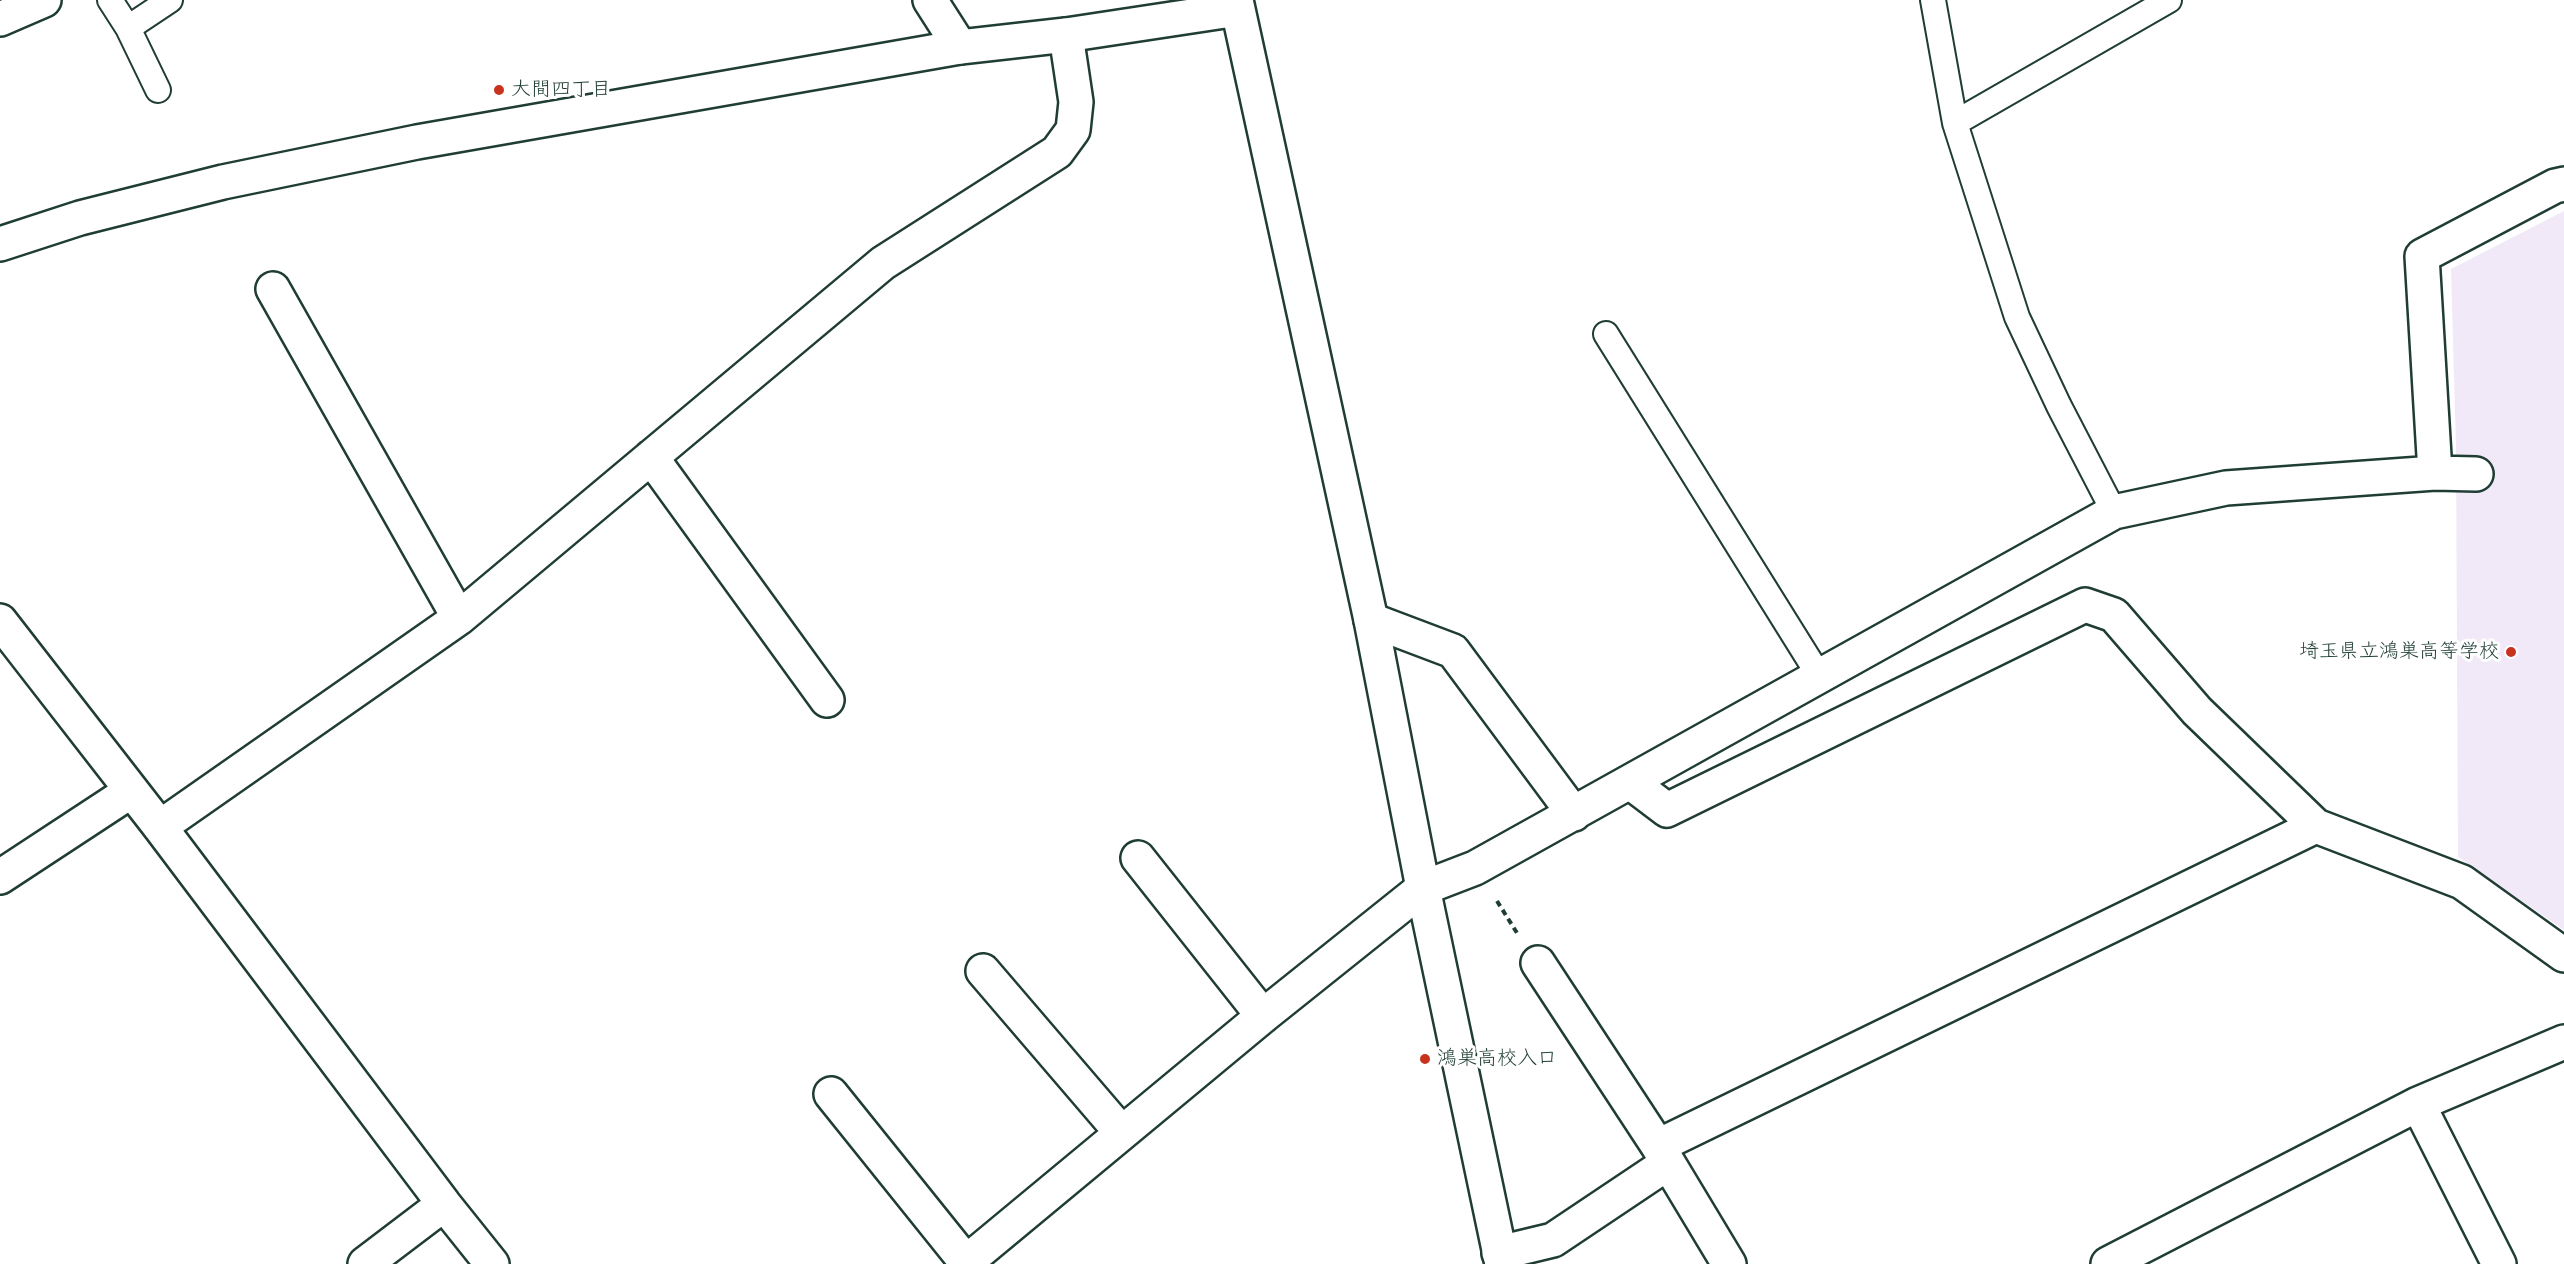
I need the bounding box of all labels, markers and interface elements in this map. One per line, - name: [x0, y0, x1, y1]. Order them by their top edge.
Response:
- place label: 大間四丁目: [511, 78, 611, 102]
- marker: 大間四丁目: [492, 83, 506, 97]
- place label: 埼玉県立鴻巣高等学校: [2299, 640, 2499, 664]
- marker: 埼玉県立鴻巣高等学校: [2504, 645, 2518, 659]
- place label: 鴻巣高校入口: [1437, 1047, 1557, 1071]
- marker: 鴻巣高校入口: [1418, 1052, 1432, 1066]

